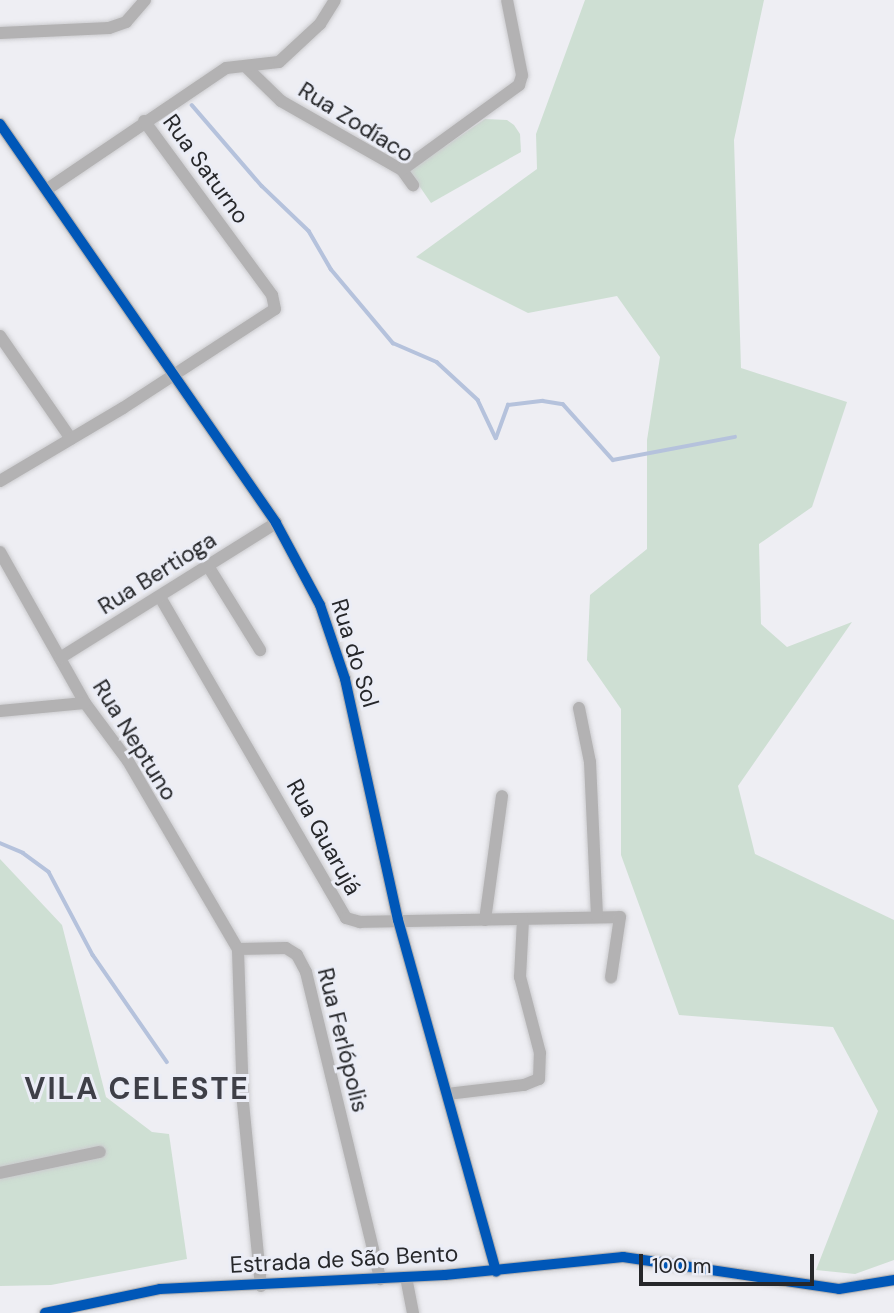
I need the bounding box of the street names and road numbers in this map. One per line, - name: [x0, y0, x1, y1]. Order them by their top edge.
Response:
- street label: Rua Zodíaco: [293, 76, 419, 168]
- street label: Rua Saturno: [157, 109, 255, 229]
- street label: Rua Bertioga: [93, 526, 221, 620]
- street label: Rua do Sol: [325, 596, 385, 710]
- street label: Rua Neptuno: [87, 674, 183, 806]
- street label: Rua Guarujá: [281, 774, 367, 900]
- street label: Rua Ferlópolis: [312, 965, 374, 1115]
- street label: Estrada de São Bento: [229, 1239, 459, 1279]

